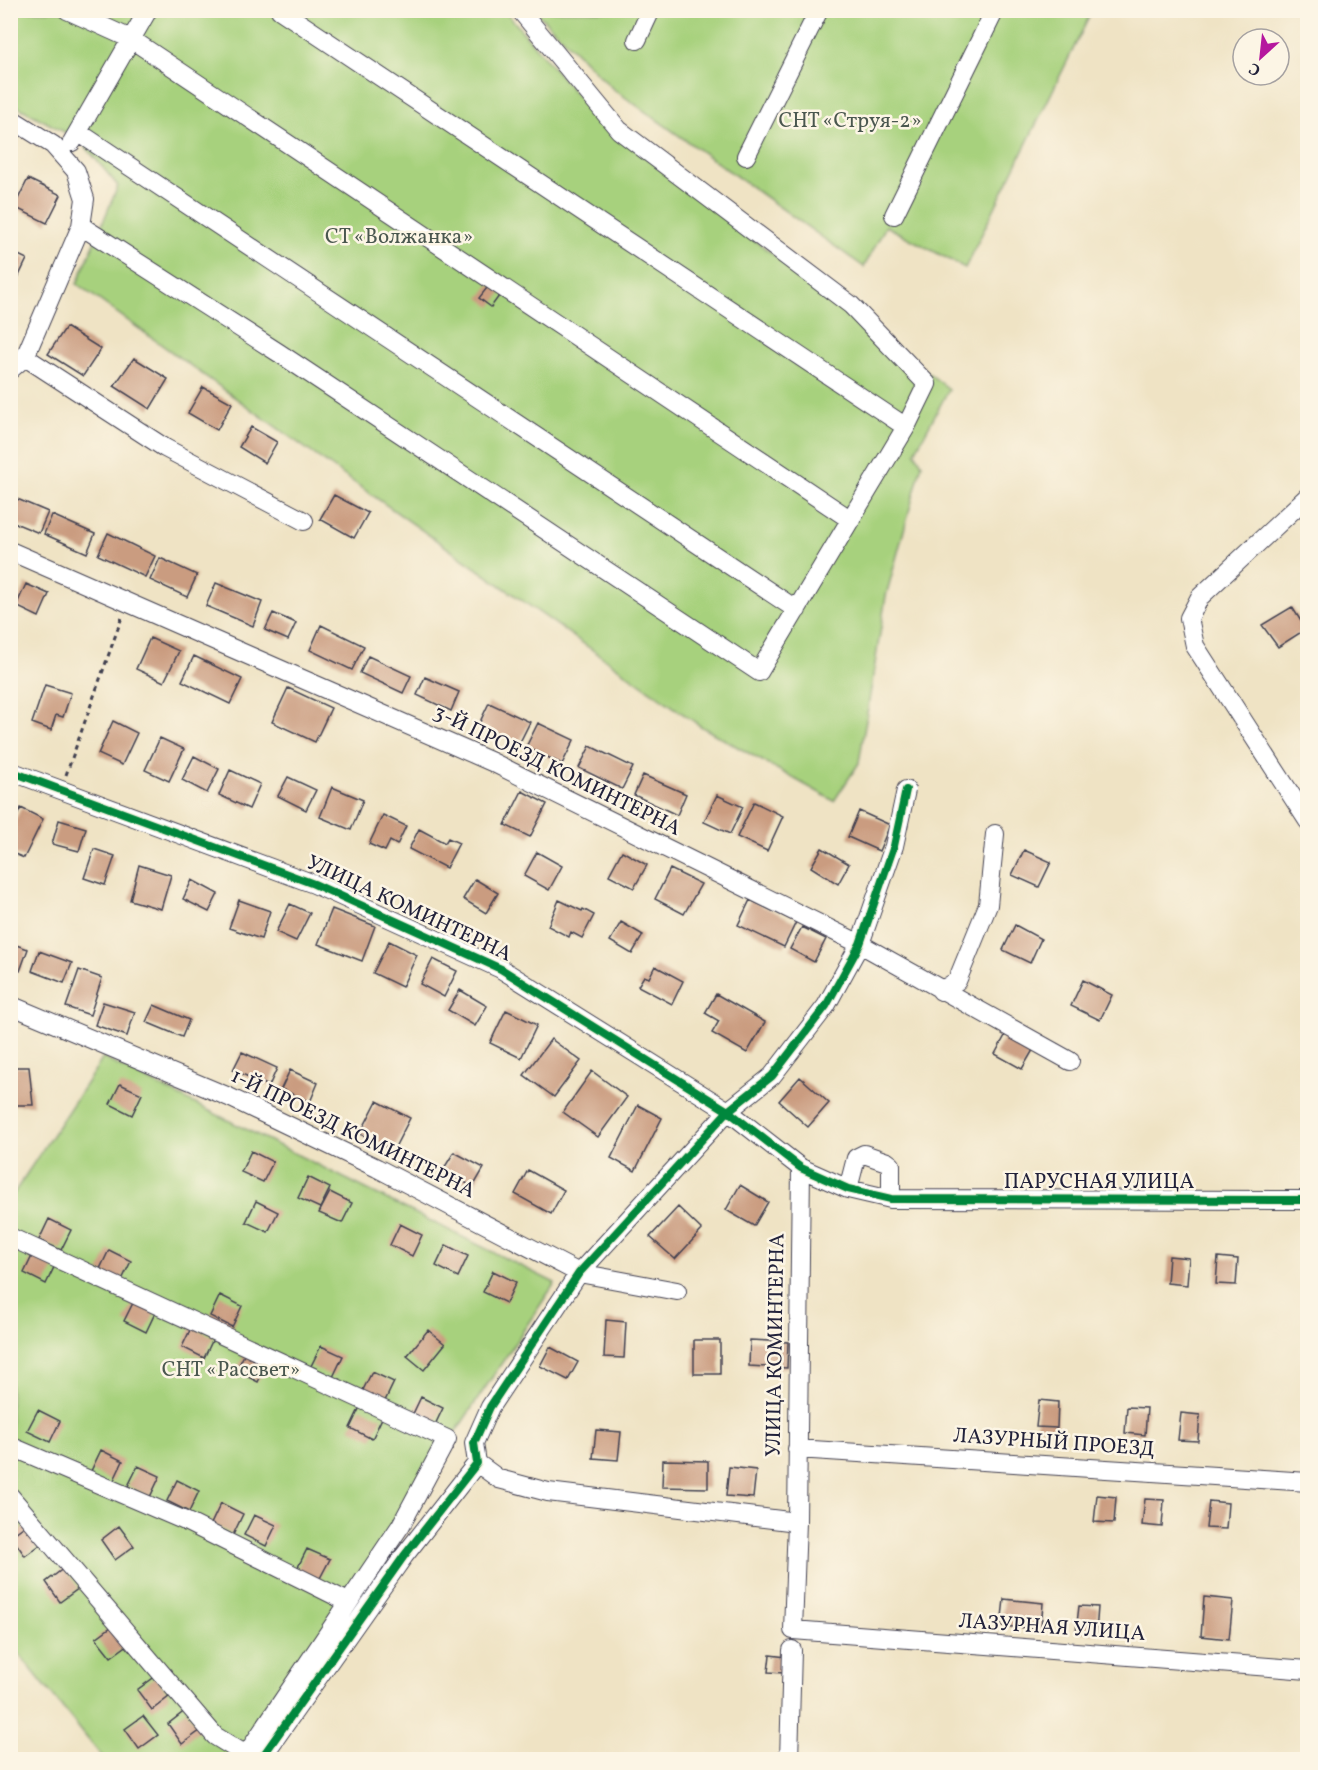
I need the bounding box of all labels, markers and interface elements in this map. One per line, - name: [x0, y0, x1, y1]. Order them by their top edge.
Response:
- north arrow: [1231, 27, 1291, 87]
- text: С: [1246, 56, 1265, 81]
- park label: СНТ «Струя-2»: [778, 107, 922, 136]
- park label: СТ «Волжанка»: [325, 223, 473, 252]
- street label: 3-Й ПРОЕЗД КОМИНТЕРНА: [428, 698, 686, 844]
- street label: УЛИЦА КОМИНТЕРНА: [302, 849, 517, 969]
- street label: 1-Й ПРОЕЗД КОМИНТЕРНА: [226, 1062, 480, 1206]
- street label: ПАРУСНАЯ УЛИЦА: [1004, 1168, 1194, 1197]
- street label: УЛИЦА КОМИНТЕРНА: [760, 1233, 792, 1457]
- park label: СНТ «Рассвет»: [162, 1356, 300, 1385]
- street label: ЛАЗУРНЫЙ ПРОЕЗД: [952, 1421, 1156, 1465]
- street label: ЛАЗУРНАЯ УЛИЦА: [958, 1607, 1147, 1649]

